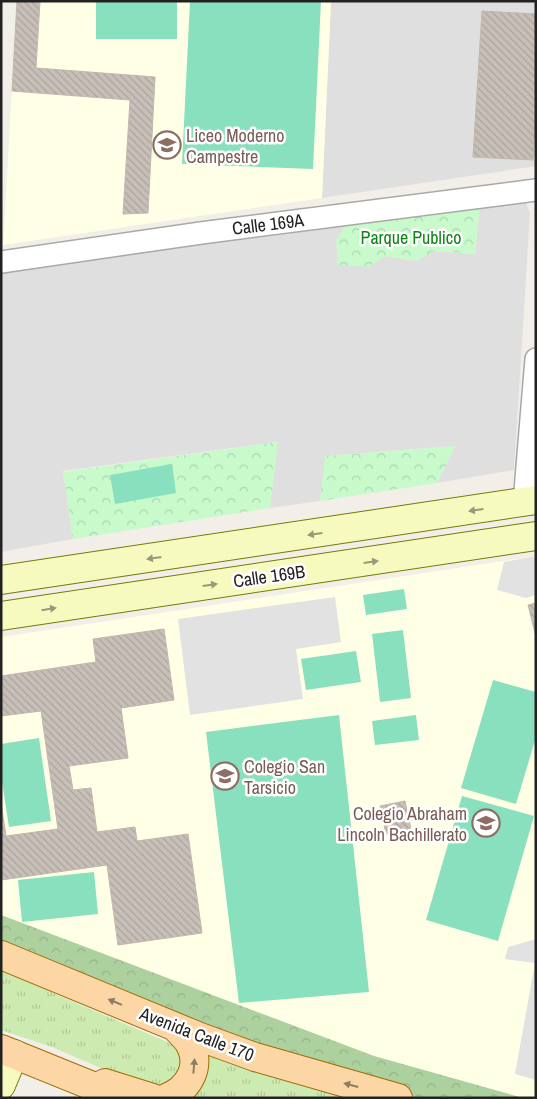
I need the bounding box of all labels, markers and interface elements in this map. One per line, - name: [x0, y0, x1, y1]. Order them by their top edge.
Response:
- place label: Liceo Moderno Campestre: [186, 123, 284, 169]
- school or university icon: Liceo Moderno Campestre: [152, 130, 182, 160]
- street label: Calle 169A: [231, 207, 306, 241]
- park label: Parque Publico: [361, 225, 461, 250]
- one-way arrow: [468, 506, 484, 514]
- one-way arrow: [307, 530, 323, 538]
- one-way arrow: [146, 554, 162, 562]
- one-way arrow: [363, 558, 379, 566]
- street label: Calle 169B: [232, 559, 307, 593]
- one-way arrow: [202, 580, 218, 588]
- one-way arrow: [42, 605, 58, 613]
- place label: Colegio San Tarsicio: [244, 754, 325, 800]
- school or university icon: Colegio San Tarsicio: [210, 761, 240, 791]
- place label: Colegio Abraham Lincoln Bachillerato: [337, 801, 467, 847]
- school or university icon: Colegio Abraham Lincoln Bachillerato: [471, 808, 501, 838]
- one-way arrow: [108, 998, 123, 1006]
- street label: Avenida Calle 170: [135, 1000, 258, 1067]
- one-way arrow: [190, 1057, 198, 1073]
- one-way arrow: [344, 1080, 359, 1088]

